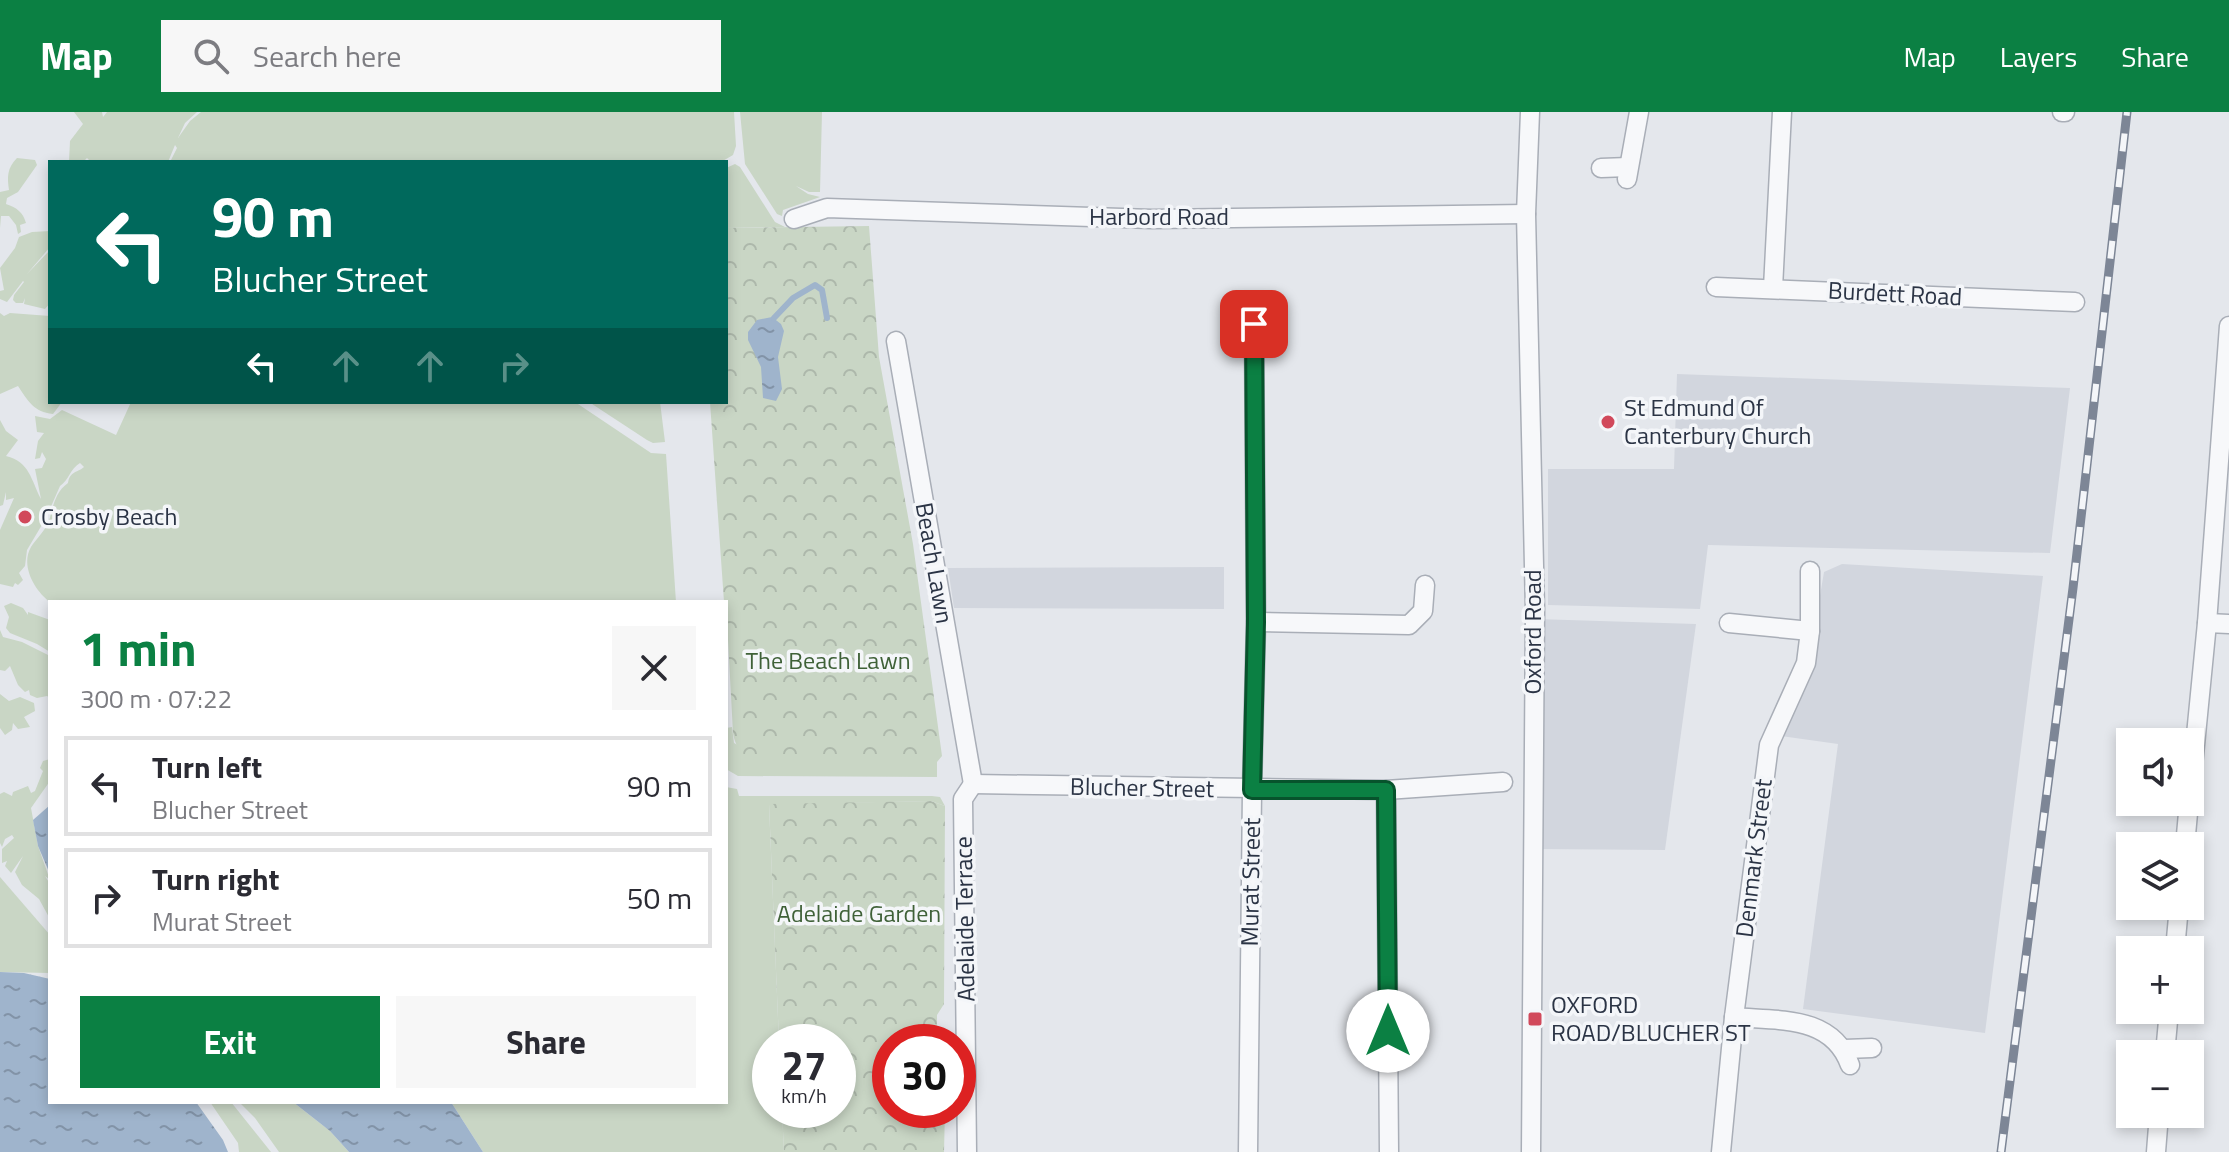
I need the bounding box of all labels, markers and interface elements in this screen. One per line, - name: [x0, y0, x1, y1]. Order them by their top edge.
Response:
- search box: [161, 20, 721, 92]
- text: Map: [40, 27, 113, 85]
- text: Search here: [253, 33, 402, 79]
- icon: search: [189, 34, 233, 78]
- text: Map: [1903, 35, 1956, 78]
- text: Layers: [2000, 35, 2077, 78]
- text: Share: [2121, 35, 2189, 78]
- text: 90 m: [212, 174, 334, 259]
- icon: left: [80, 192, 184, 296]
- street label: Harbord Road: [1089, 198, 1229, 234]
- text: Blucher Street: [212, 251, 428, 306]
- street label: Burdett Road: [1827, 272, 1963, 314]
- pin: [1220, 290, 1288, 358]
- icon: arrive: [1232, 302, 1276, 346]
- icon: left: [240, 344, 284, 388]
- icon: ahead: [324, 344, 368, 388]
- icon: ahead: [408, 344, 452, 388]
- icon: right: [492, 344, 536, 388]
- place label: St Edmund Of Canterbury Church: [1624, 389, 1811, 453]
- marker: St Edmund Of Canterbury Church: [1599, 413, 1617, 431]
- place label: Crosby Beach: [41, 498, 177, 534]
- street label: Beach Lawn: [907, 499, 963, 626]
- marker: Crosby Beach: [16, 508, 34, 526]
- street label: Oxford Road: [1514, 569, 1550, 695]
- text: 1 min: [80, 612, 197, 685]
- button: close: [612, 626, 696, 710]
- park label: The Beach Lawn: [745, 642, 911, 678]
- text: 300 m · 07:22: [80, 679, 232, 718]
- map controls: [2116, 728, 2204, 1128]
- button: sound: [2116, 728, 2204, 816]
- text: Turn left: [152, 744, 262, 790]
- text: 90 m: [627, 763, 692, 809]
- icon: left: [84, 764, 128, 808]
- street label: Blucher Street: [1070, 768, 1215, 806]
- street label: Denmark Street: [1725, 776, 1781, 939]
- text: Blucher Street: [152, 790, 308, 829]
- street label: Murat Street: [1231, 817, 1269, 947]
- button: layers: [2116, 832, 2204, 920]
- street label: Adelaide Terrace: [945, 836, 983, 1002]
- text: Turn right: [152, 856, 280, 902]
- text: 50 m: [627, 875, 692, 921]
- icon: right: [84, 876, 128, 920]
- park label: Adelaide Garden: [777, 895, 941, 931]
- text: Murat Street: [152, 902, 292, 941]
- button: +: [2116, 936, 2204, 1024]
- place label: OXFORD ROAD/BLUCHER ST: [1551, 986, 1751, 1050]
- position arrow: [1346, 989, 1430, 1073]
- button: Exit: [80, 996, 380, 1088]
- button: Share: [396, 996, 696, 1088]
- marker: OXFORD ROAD/BLUCHER ST: [1526, 1010, 1544, 1028]
- speed limit sign: 30: [872, 1024, 976, 1128]
- text: 27: [782, 1035, 826, 1096]
- button: −: [2116, 1040, 2204, 1128]
- text: km/h: [781, 1080, 827, 1111]

